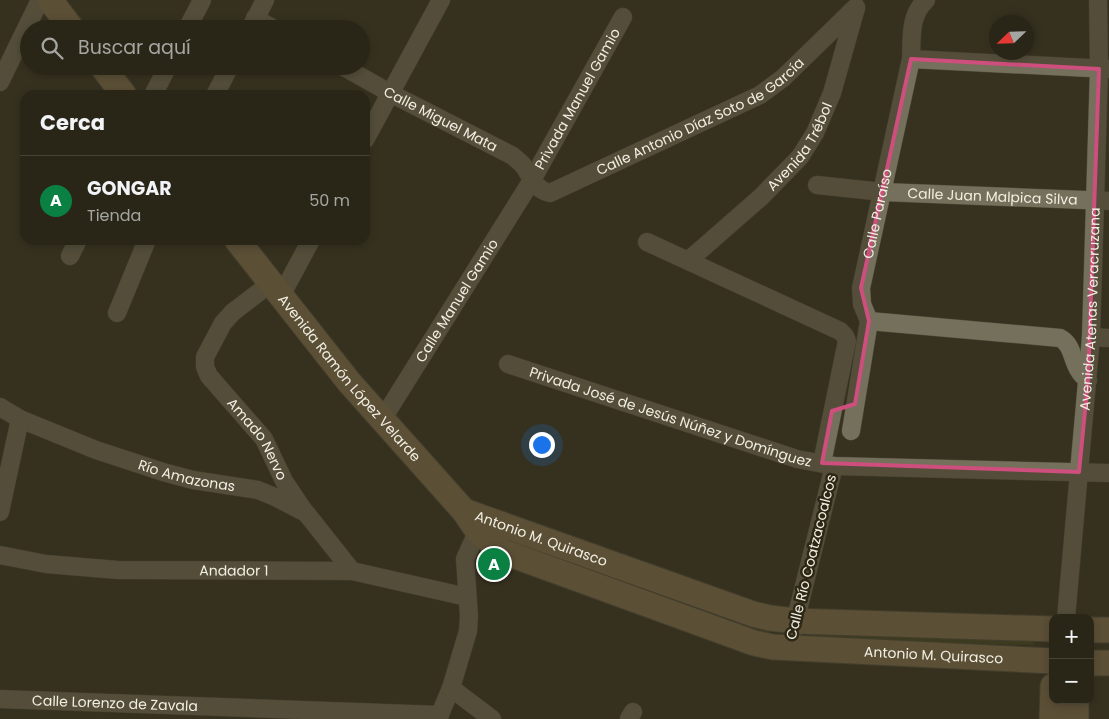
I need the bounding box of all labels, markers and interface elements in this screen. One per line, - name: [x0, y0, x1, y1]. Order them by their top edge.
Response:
- north arrow: [989, 15, 1034, 60]
- search box: [20, 20, 370, 75]
- street label: Privada Manuel Gamio: [530, 24, 625, 173]
- icon: search: [38, 34, 66, 62]
- text: Buscar aquí: [78, 34, 191, 61]
- street label: Calle Antonio Díaz Soto de García: [593, 53, 809, 180]
- street label: Calle Miguel Mata: [380, 81, 501, 156]
- street label: Avenida Trébol: [762, 99, 837, 195]
- text: Cerca: [40, 108, 105, 137]
- street label: Calle Paraíso: [858, 167, 897, 261]
- text: GONGAR: [87, 175, 172, 202]
- street label: Calle Juan Malpica Silva: [907, 183, 1078, 210]
- text: A: [50, 189, 62, 212]
- text: 50 m: [309, 189, 350, 212]
- text: Tienda: [87, 204, 141, 227]
- street label: Avenida Atenas Veracruzana: [1074, 207, 1105, 412]
- street label: Calle Manuel Gamio: [411, 235, 503, 366]
- street label: Avenida Ramón López Velarde: [273, 290, 426, 466]
- street label: Privada José de Jesús Núñez y Domínguez: [527, 362, 813, 472]
- street label: Amado Nervo: [222, 393, 292, 483]
- your location: [529, 432, 555, 458]
- street label: Río Amazonas: [136, 455, 237, 496]
- street label: Calle Río Coatzacoalcos: [781, 472, 841, 642]
- street label: Antonio M. Quirasco: [473, 507, 609, 571]
- pin: A: [478, 545, 510, 583]
- street label: Andador 1: [199, 560, 269, 581]
- map controls: [1049, 614, 1094, 704]
- button: +: [1049, 614, 1094, 659]
- street label: Antonio M. Quirasco: [864, 642, 1004, 668]
- button: −: [1049, 659, 1094, 704]
- street label: Calle Lorenzo de Zavala: [32, 690, 198, 716]

